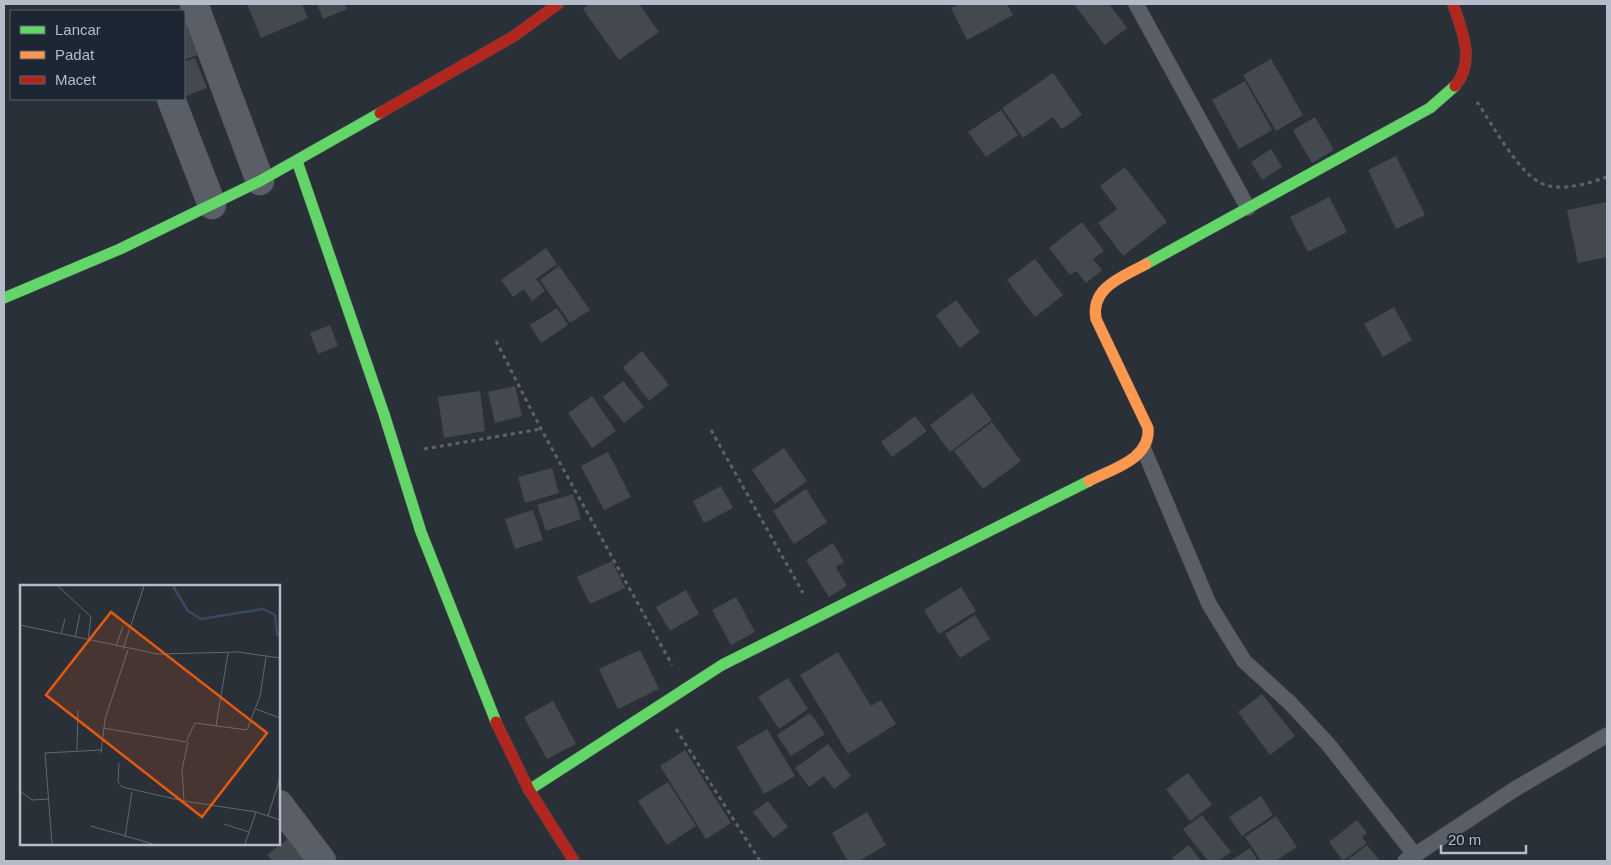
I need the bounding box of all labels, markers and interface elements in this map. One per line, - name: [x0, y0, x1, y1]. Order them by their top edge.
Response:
- legend: [10, 10, 185, 100]
- text: Lancar: [55, 21, 101, 38]
- text: Padat: [55, 46, 95, 63]
- text: Macet: [55, 71, 97, 88]
- inset map: [20, 585, 280, 845]
- scale bar: [1441, 822, 1526, 854]
- text: 20 m: [1448, 831, 1481, 848]

